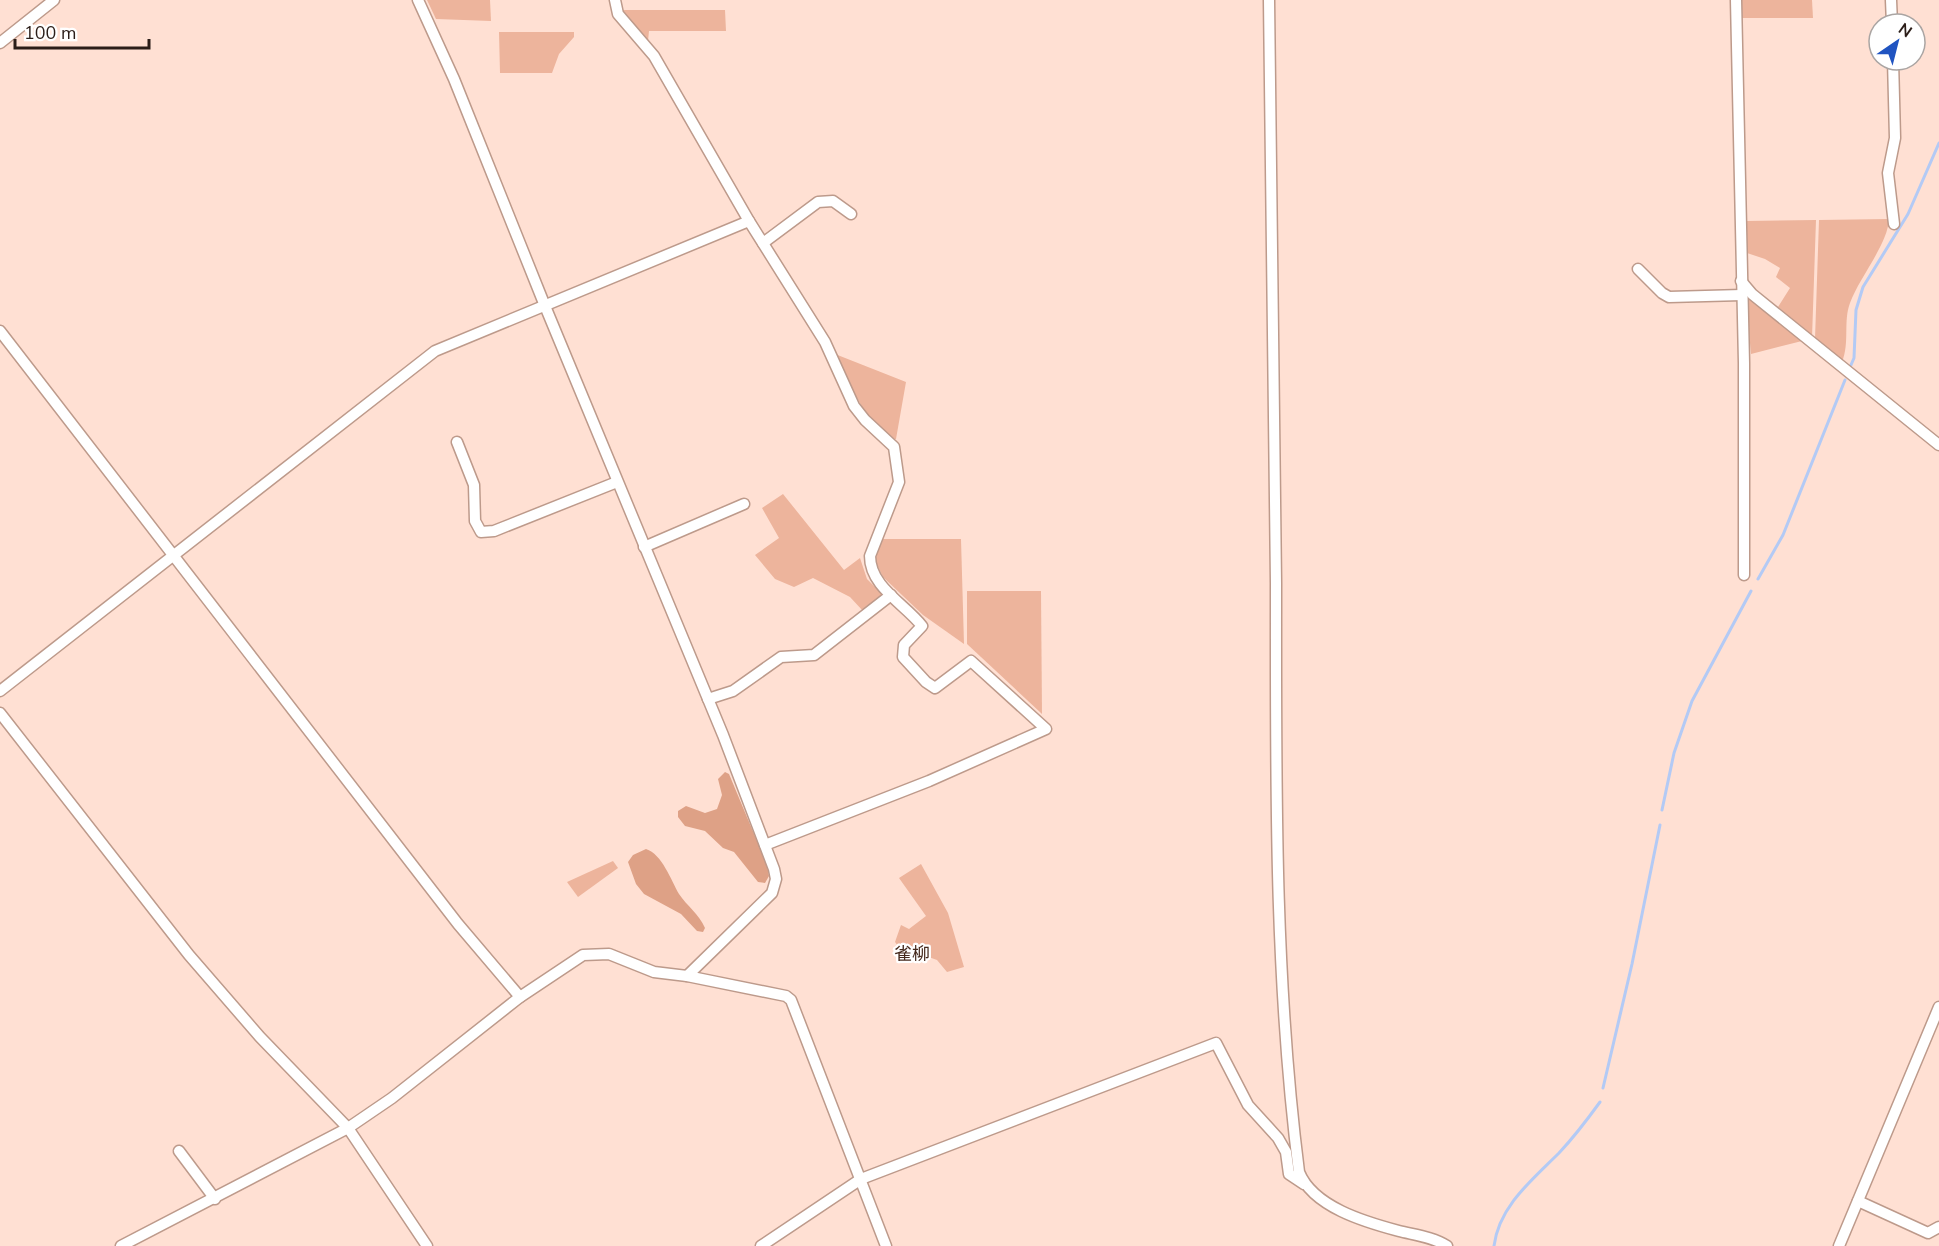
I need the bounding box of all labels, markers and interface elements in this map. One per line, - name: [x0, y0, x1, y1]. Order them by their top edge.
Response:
- scale bar: [15, 12, 148, 50]
- north arrow: [1867, 12, 1927, 72]
- text: N: [1894, 18, 1916, 43]
- text: 100 m: [24, 21, 76, 45]
- district label: 雀柳: [894, 942, 930, 966]

